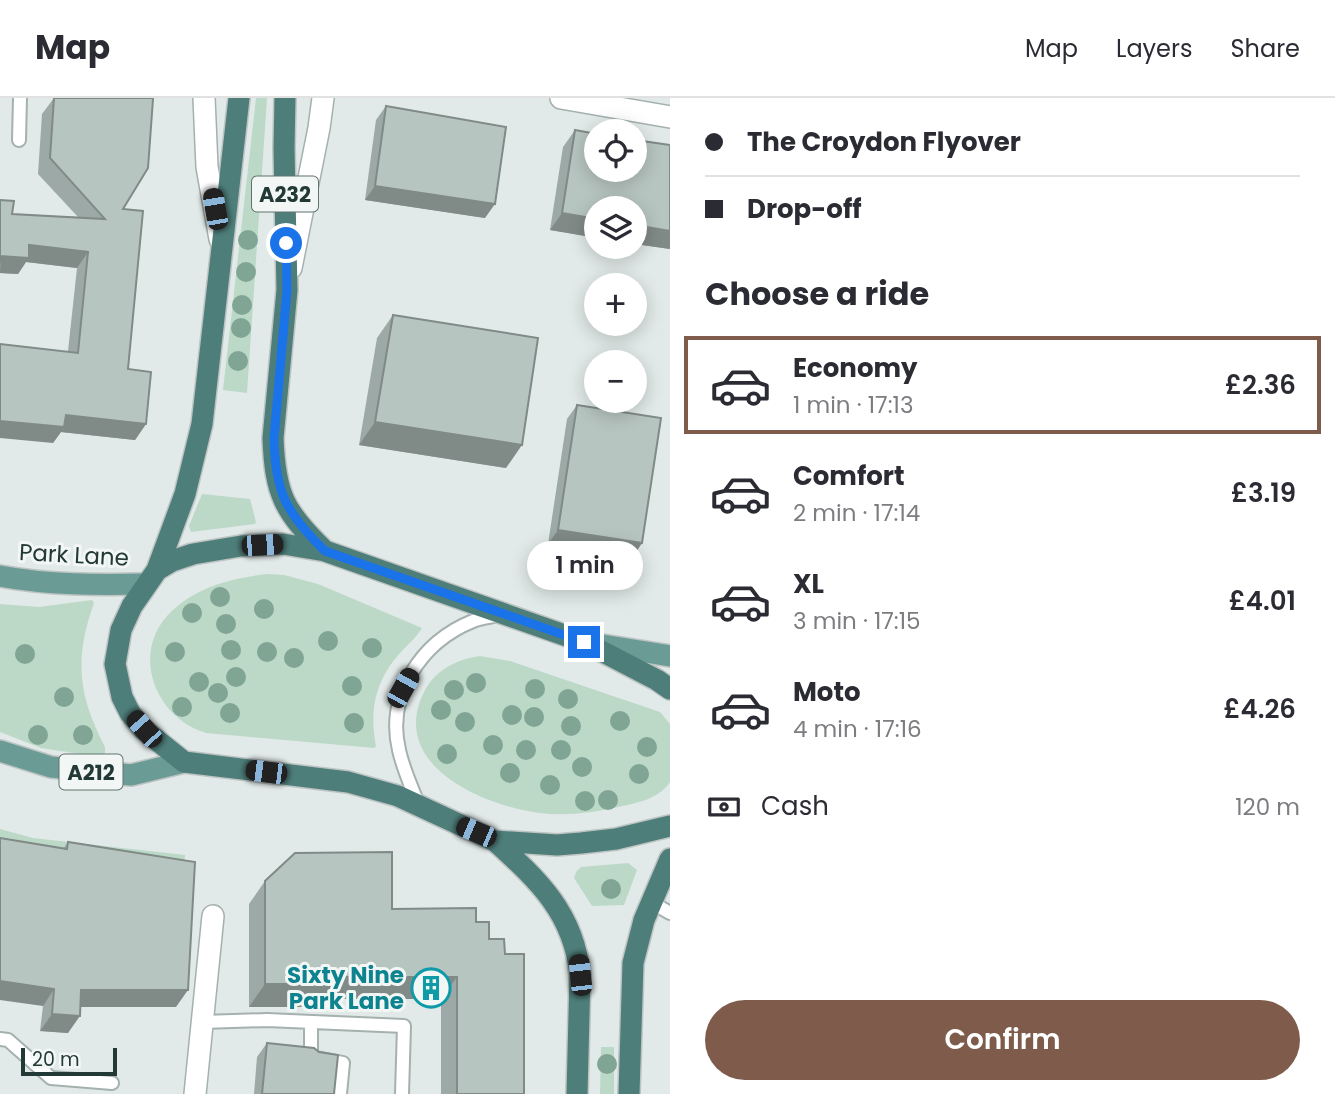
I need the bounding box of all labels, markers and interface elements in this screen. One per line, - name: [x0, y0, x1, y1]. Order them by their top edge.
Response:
- text: Map: [35, 24, 110, 71]
- text: Map: [1025, 32, 1078, 65]
- text: Layers: [1116, 32, 1192, 65]
- text: Share: [1230, 32, 1300, 65]
- map controls: [584, 119, 647, 413]
- button: locate: [584, 119, 647, 182]
- text: The Croydon Flyover: [747, 124, 1021, 160]
- road number: A232: [252, 176, 318, 212]
- car: [202, 186, 229, 232]
- text: Drop-off: [747, 191, 862, 227]
- button: layers: [584, 196, 647, 259]
- route start: [270, 227, 302, 259]
- text: Choose a ride: [705, 271, 929, 316]
- button: +: [584, 273, 647, 336]
- button: −: [584, 350, 647, 413]
- text: Economy: [793, 350, 917, 386]
- icon: car: [709, 354, 772, 417]
- text: £2.36: [1225, 367, 1296, 403]
- text: 1 min · 17:13: [793, 389, 913, 421]
- text: Comfort: [793, 458, 905, 494]
- icon: car: [709, 462, 772, 525]
- text: £3.19: [1231, 475, 1296, 511]
- text: 2 min · 17:14: [793, 497, 920, 529]
- car: [241, 533, 284, 557]
- street label: Park Lane: [18, 536, 130, 574]
- callout: 1 min: [526, 540, 642, 589]
- text: 1 min: [555, 549, 615, 581]
- text: XL: [793, 566, 824, 602]
- icon: car: [709, 570, 772, 633]
- text: £4.01: [1229, 583, 1296, 619]
- text: 3 min · 17:15: [793, 605, 921, 637]
- route end: [568, 626, 600, 658]
- car: [384, 665, 423, 711]
- text: Moto: [793, 674, 861, 710]
- icon: car: [709, 678, 772, 741]
- text: £4.26: [1223, 691, 1296, 727]
- car: [123, 706, 166, 752]
- text: 4 min · 17:16: [793, 713, 922, 745]
- road number: A212: [60, 754, 122, 790]
- car: [244, 759, 289, 785]
- icon: cash: [705, 788, 743, 826]
- text: Cash: [761, 788, 829, 824]
- text: 120 m: [1235, 791, 1300, 823]
- car: [453, 814, 500, 850]
- car: [568, 953, 593, 997]
- place label: Sixty Nine Park Lane: [287, 959, 404, 1017]
- building icon: Sixty Nine Park Lane: [410, 967, 452, 1009]
- button: Confirm: [705, 1000, 1300, 1080]
- scale bar: [21, 1045, 117, 1077]
- text: 20 m: [32, 1046, 80, 1073]

